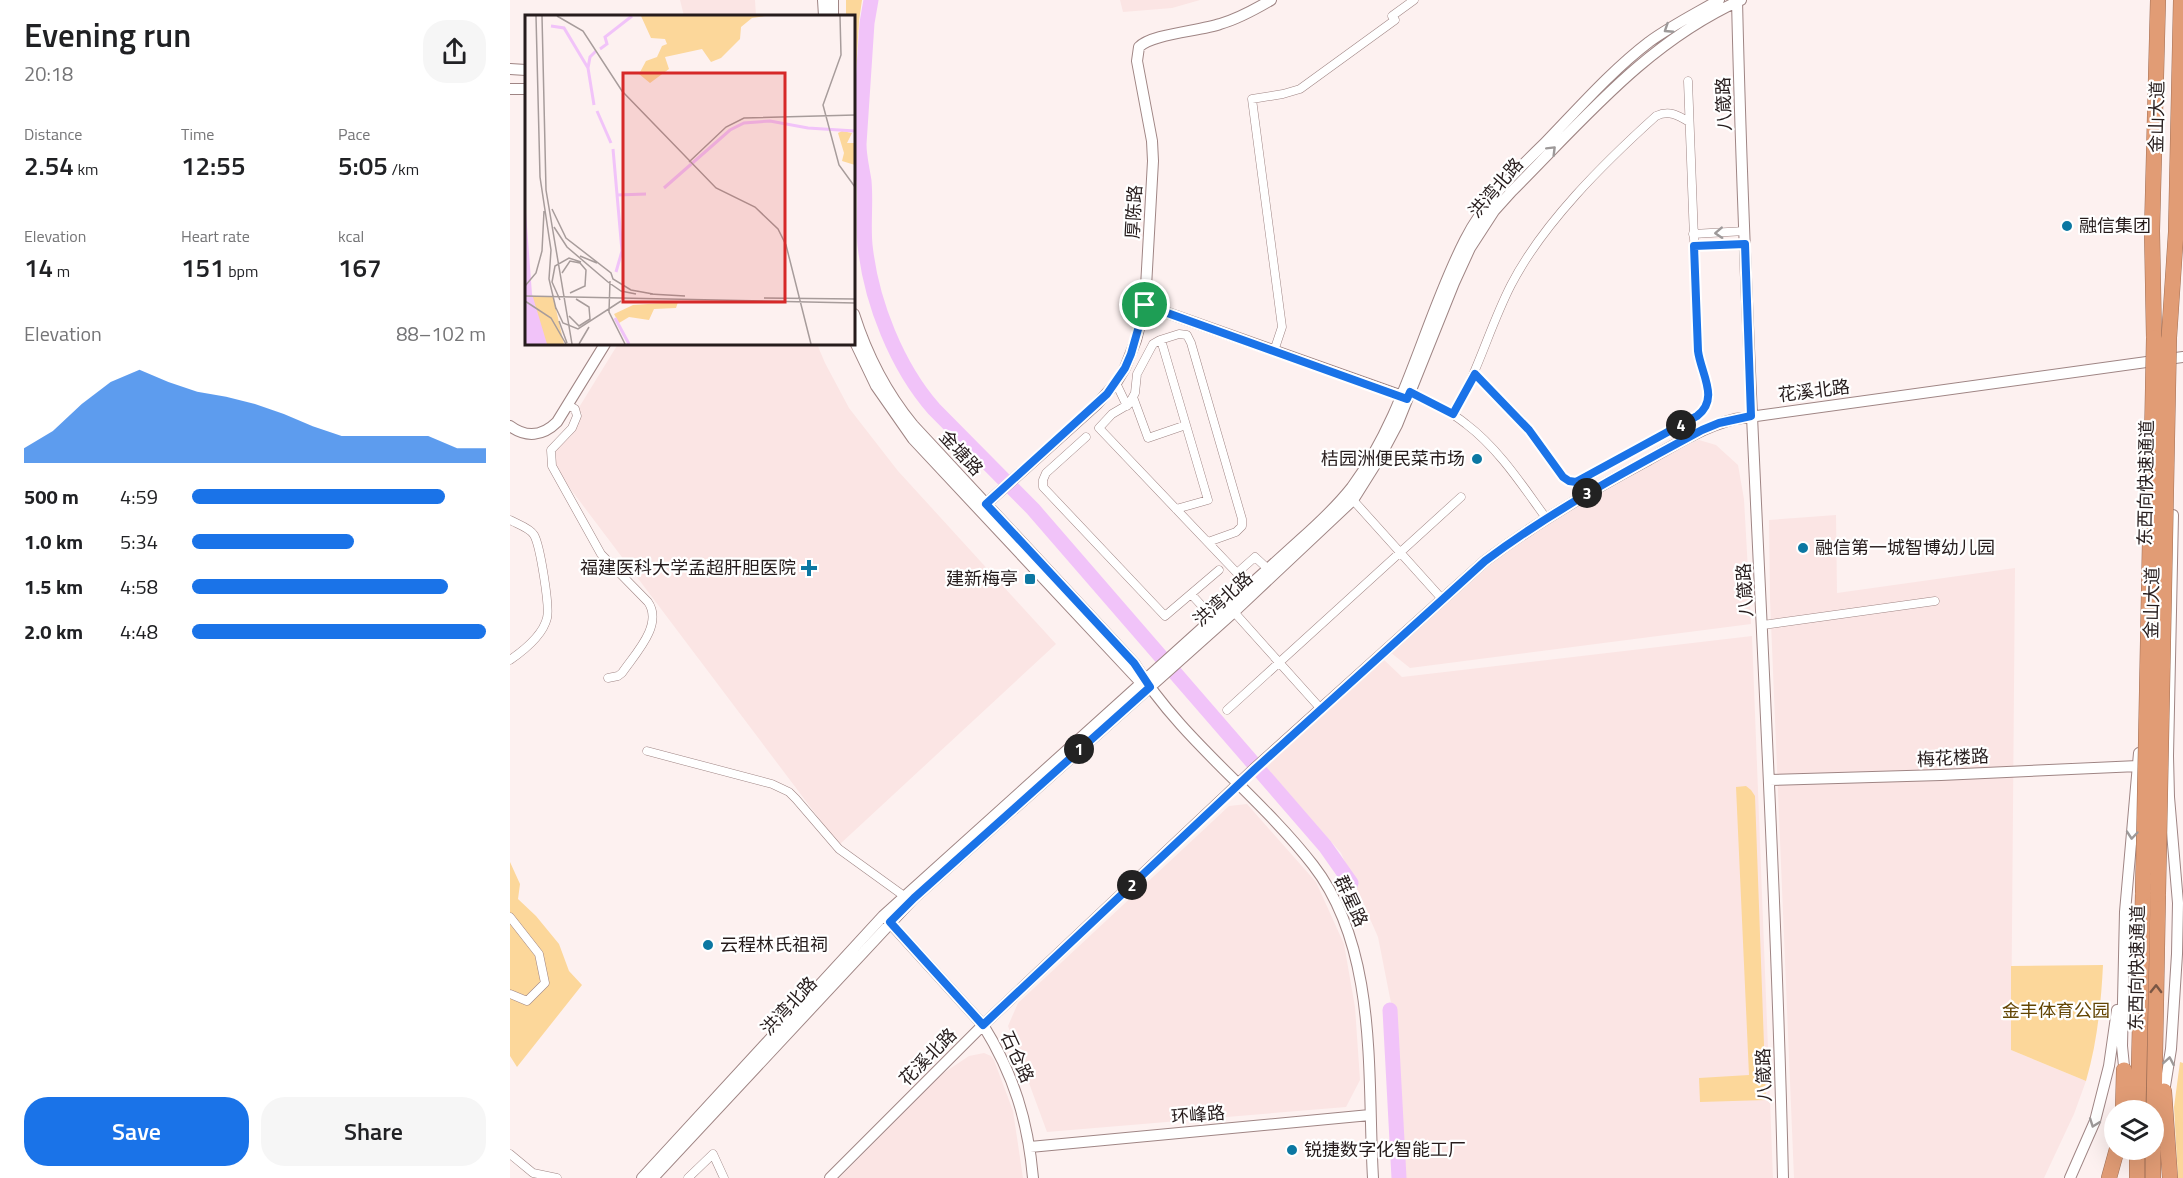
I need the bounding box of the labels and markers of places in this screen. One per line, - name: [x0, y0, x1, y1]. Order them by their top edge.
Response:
- place label: 融信集团: [2079, 212, 2151, 239]
- marker: 融信集团: [2060, 219, 2074, 233]
- pin: [1119, 279, 1170, 330]
- pin: 4: [1666, 410, 1696, 440]
- place label: 桔园洲便民菜市场: [1321, 445, 1465, 472]
- marker: 桔园洲便民菜市场: [1470, 452, 1484, 466]
- pin: 3: [1572, 478, 1602, 508]
- place label: 融信第一城智博幼儿园: [1815, 534, 1995, 561]
- marker: 融信第一城智博幼儿园: [1796, 541, 1810, 555]
- place label: 福建医科大学孟超肝胆医院: [580, 554, 796, 581]
- marker: 福建医科大学孟超肝胆医院: [800, 559, 818, 577]
- place label: 建新梅亭: [946, 565, 1018, 592]
- marker: 建新梅亭: [1023, 572, 1037, 586]
- pin: 1: [1064, 734, 1094, 764]
- pin: 2: [1117, 870, 1147, 900]
- place label: 云程林氏祖祠: [720, 931, 828, 958]
- marker: 云程林氏祖祠: [701, 938, 715, 952]
- place label: 锐捷数字化智能工厂: [1304, 1136, 1466, 1163]
- marker: 锐捷数字化智能工厂: [1285, 1143, 1299, 1157]

